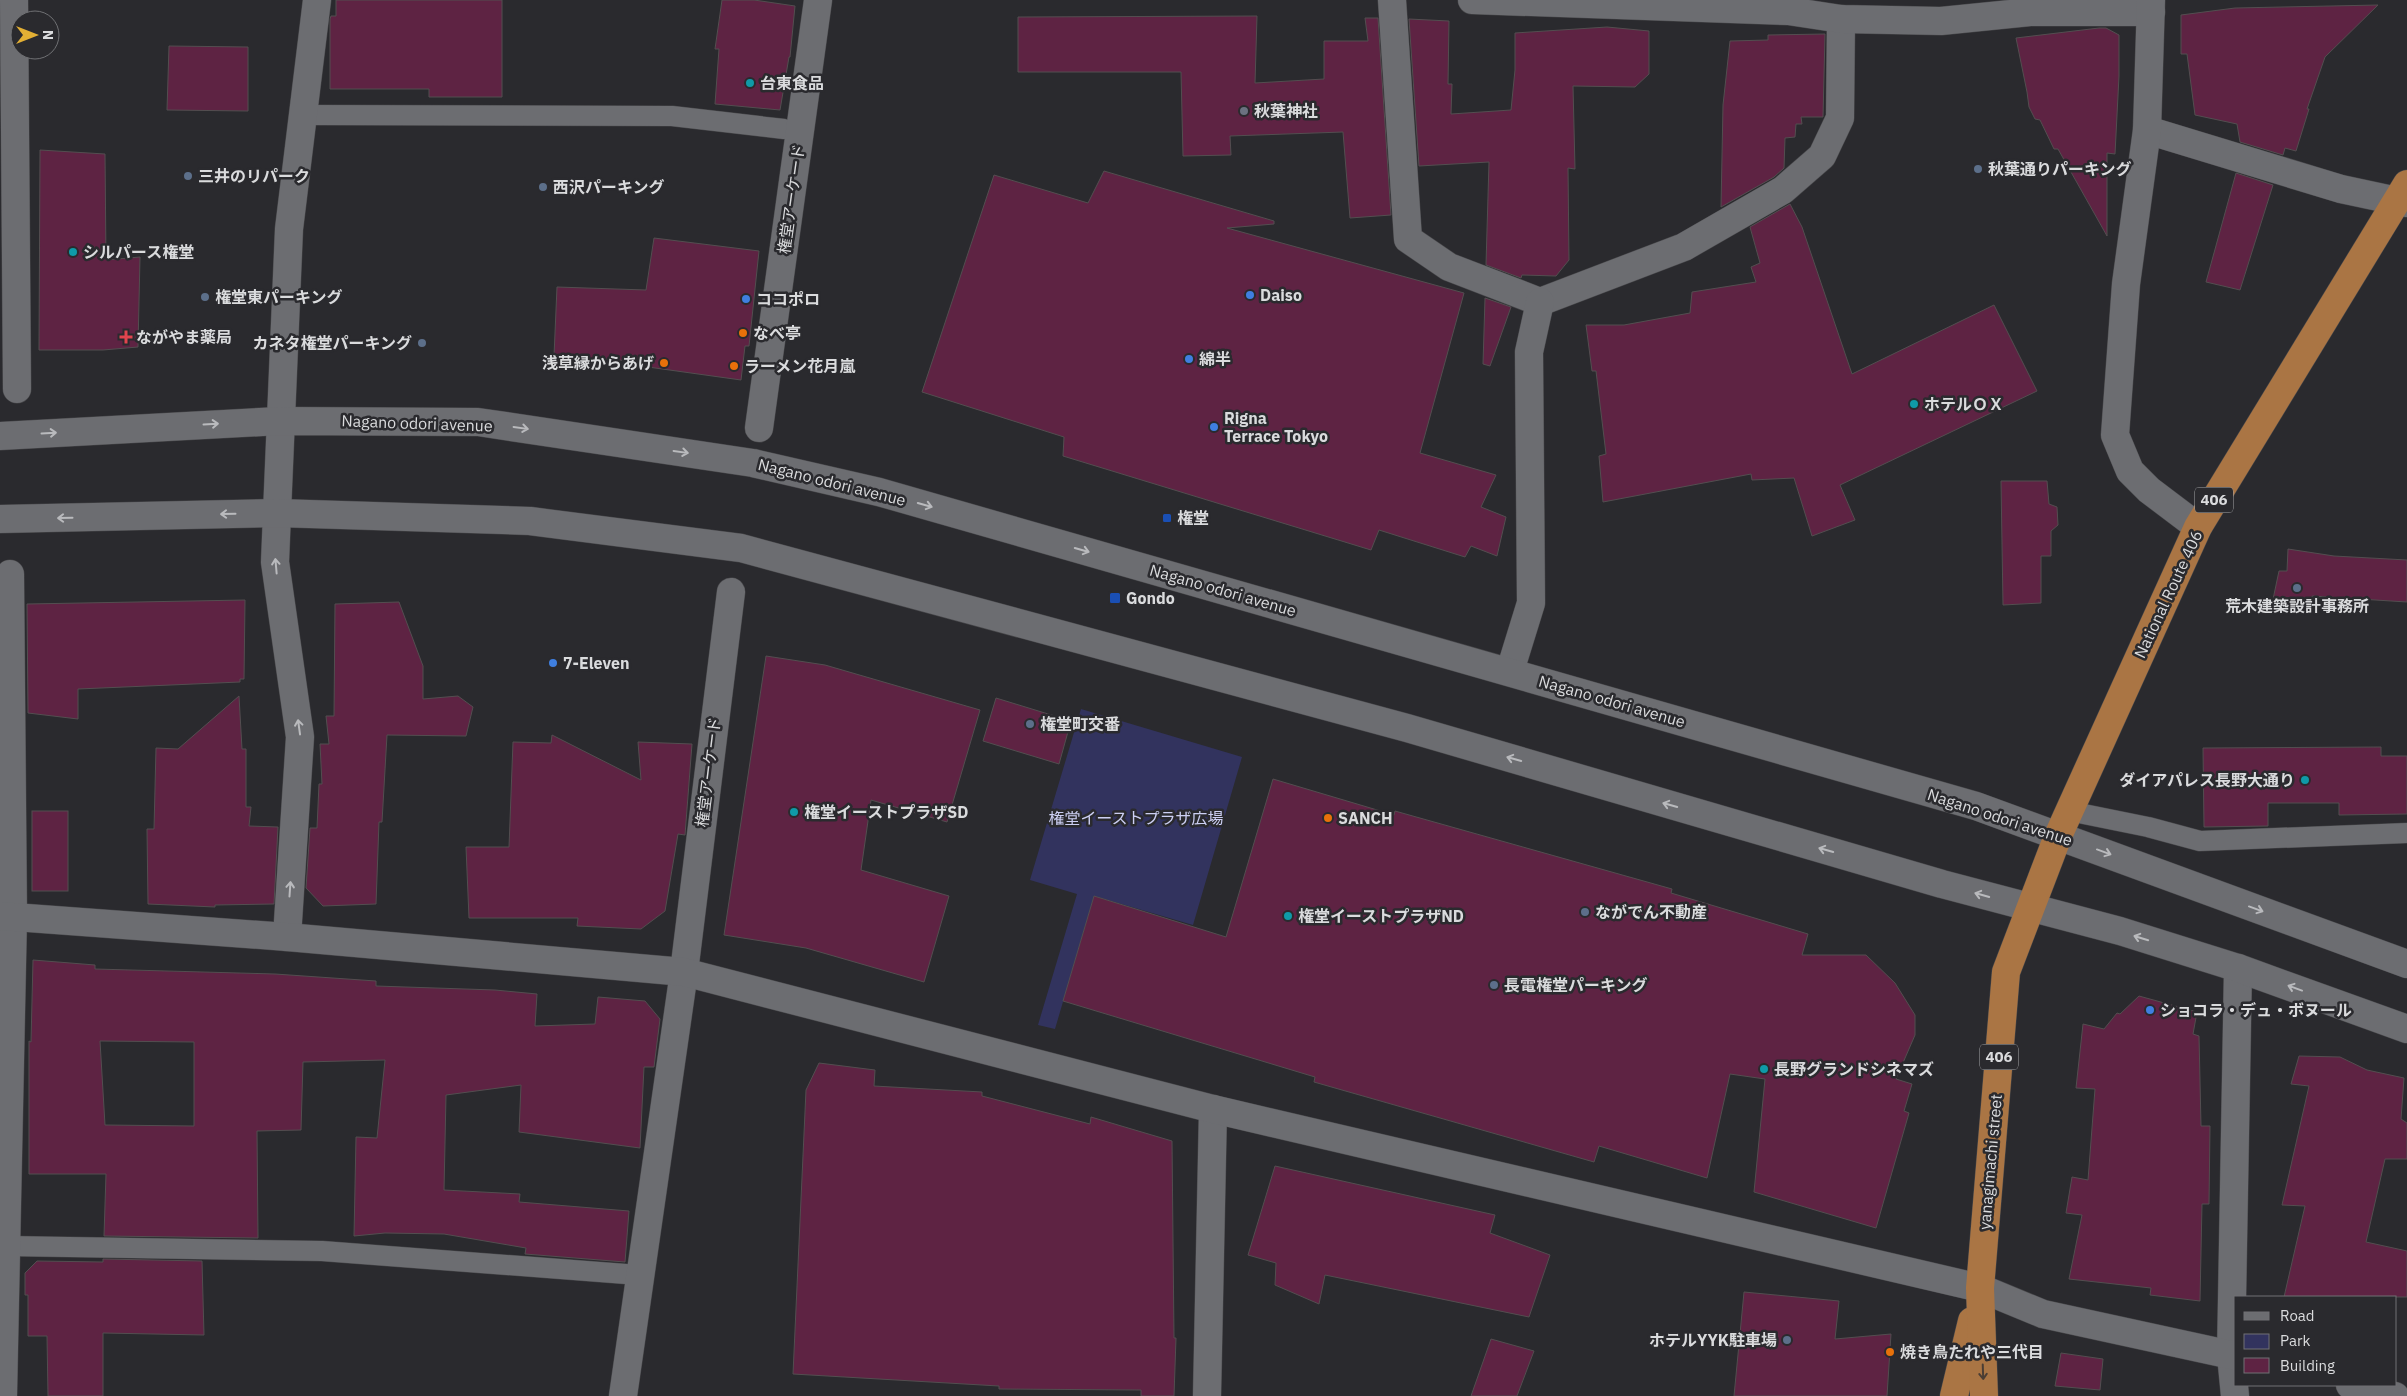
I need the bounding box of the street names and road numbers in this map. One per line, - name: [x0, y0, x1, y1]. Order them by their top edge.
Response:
- street label: 権堂アーケード: [773, 143, 809, 255]
- street label: Nagano odori avenue: [341, 410, 493, 436]
- street label: Nagano odori avenue: [756, 454, 908, 510]
- road number: 406: [2195, 488, 2233, 512]
- street label: National Route 406: [2130, 527, 2206, 661]
- street label: Nagano odori avenue: [1147, 560, 1299, 621]
- street label: Nagano odori avenue: [1536, 671, 1688, 732]
- street label: 権堂アーケード: [691, 716, 725, 828]
- street label: Nagano odori avenue: [1925, 784, 2075, 850]
- road number: 406: [1980, 1044, 2018, 1070]
- street label: yanagimachi street: [1974, 1093, 2006, 1231]

